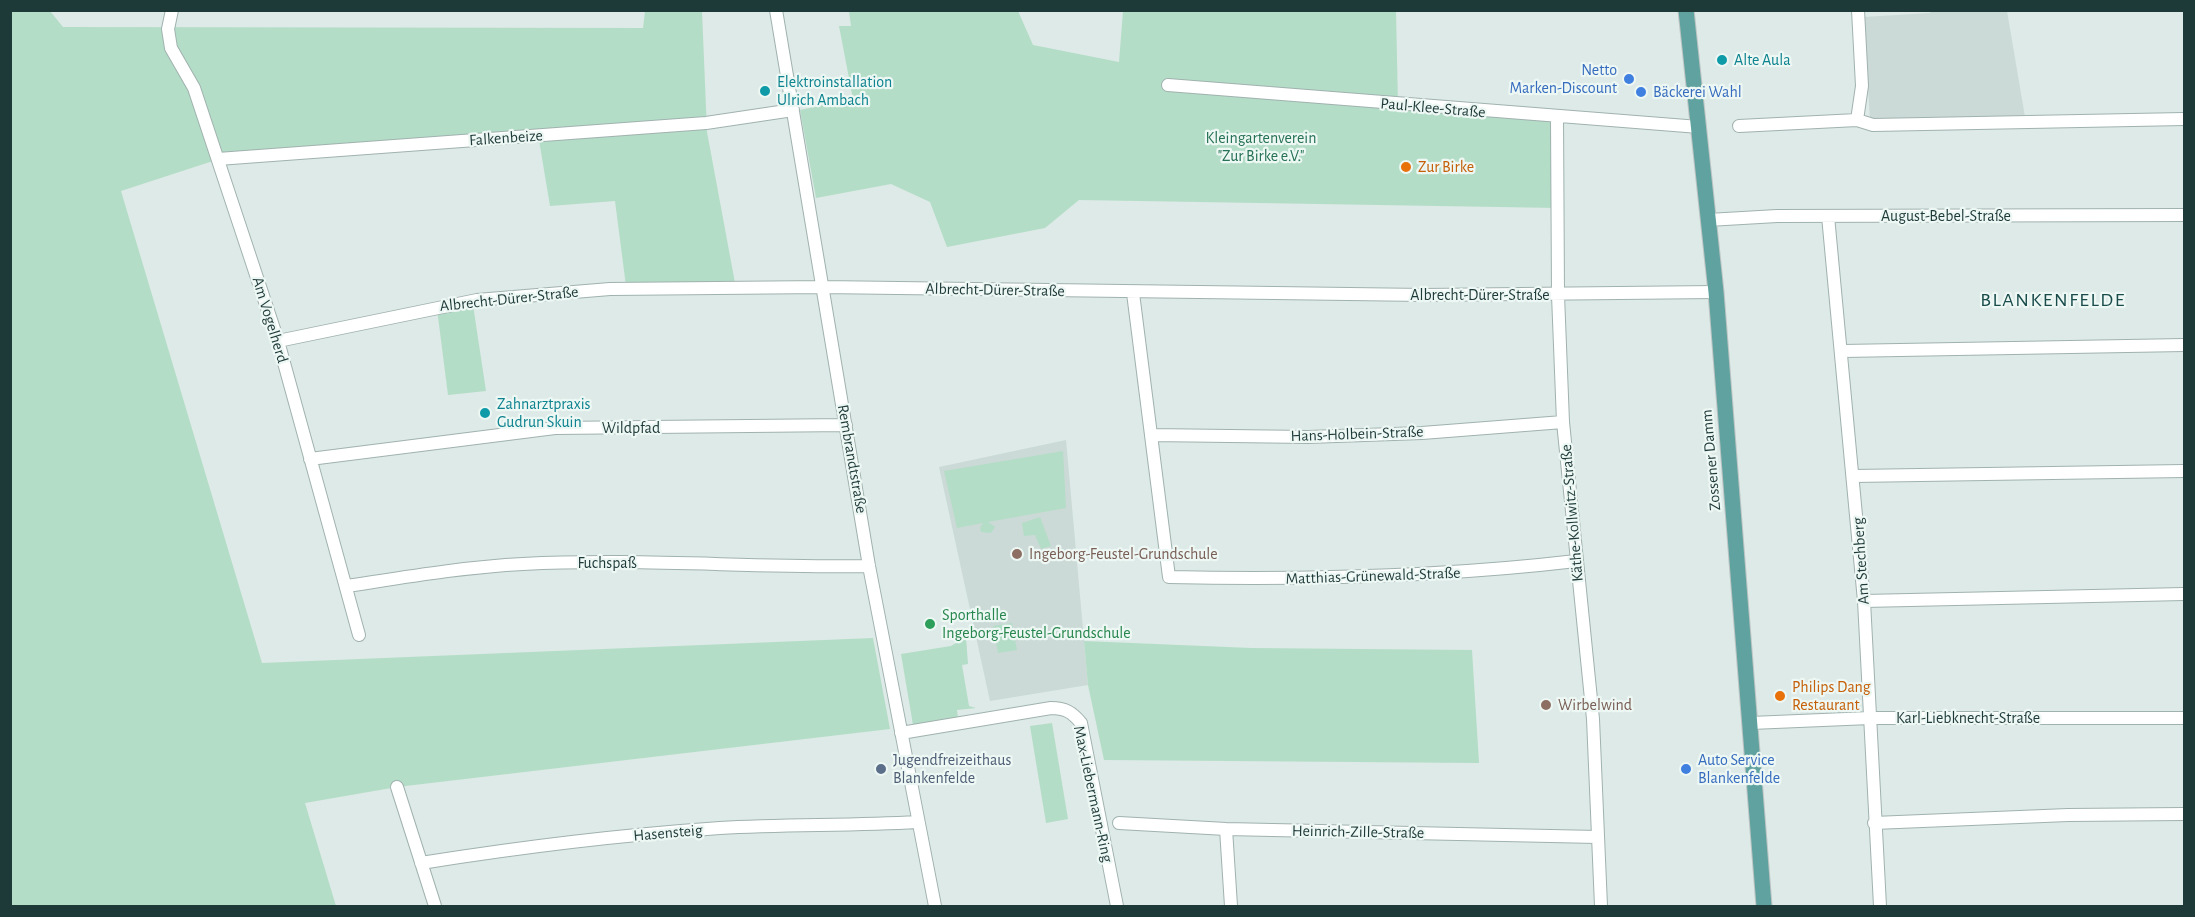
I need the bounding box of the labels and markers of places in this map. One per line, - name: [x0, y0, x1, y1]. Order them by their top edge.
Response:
- place label: Alte Aula: [1734, 50, 1791, 70]
- marker: Alte Aula: [1715, 53, 1729, 67]
- place label: Netto Marken-Discount: [1510, 60, 1617, 98]
- place label: Elektroinstallation Ulrich Ambach: [777, 72, 892, 110]
- marker: Netto Marken-Discount: [1622, 72, 1636, 86]
- place label: Bäckerei Wahl: [1653, 82, 1742, 102]
- marker: Elektroinstallation Ulrich Ambach: [758, 84, 772, 98]
- marker: Bäckerei Wahl: [1634, 85, 1648, 99]
- place label: Zur Birke: [1418, 157, 1474, 177]
- marker: Zur Birke: [1399, 160, 1413, 174]
- place label: Zahnarztpraxis Gudrun Skuin: [497, 394, 590, 432]
- marker: Zahnarztpraxis Gudrun Skuin: [478, 406, 492, 420]
- place label: Ingeborg-Feustel-Grundschule: [1029, 544, 1218, 564]
- marker: Ingeborg-Feustel-Grundschule: [1010, 547, 1024, 561]
- place label: Sporthalle Ingeborg-Feustel-Grundschule: [942, 605, 1131, 643]
- marker: Sporthalle Ingeborg-Feustel-Grundschule: [923, 617, 937, 631]
- place label: Philips Dang Restaurant: [1792, 677, 1871, 715]
- marker: Philips Dang Restaurant: [1773, 689, 1787, 703]
- place label: Wirbelwind: [1558, 695, 1632, 715]
- marker: Wirbelwind: [1539, 698, 1553, 712]
- place label: Jugendfreizeithaus Blankenfelde: [893, 750, 1011, 788]
- place label: Auto Service Blankenfelde: [1698, 750, 1780, 788]
- marker: Jugendfreizeithaus Blankenfelde: [874, 762, 888, 776]
- marker: Auto Service Blankenfelde: [1679, 762, 1693, 776]

